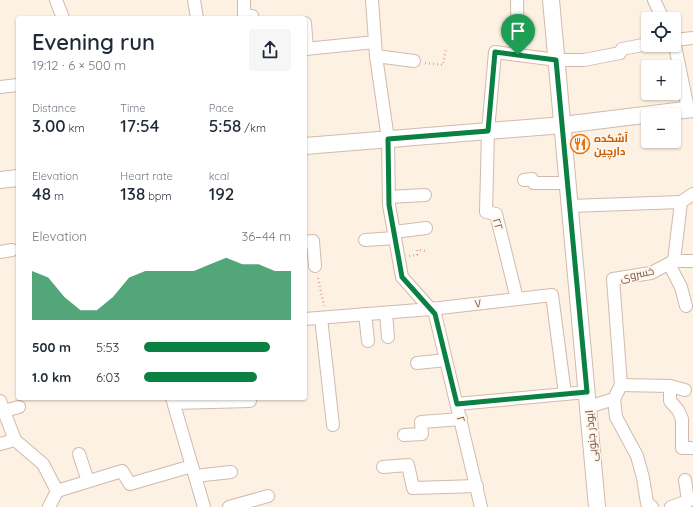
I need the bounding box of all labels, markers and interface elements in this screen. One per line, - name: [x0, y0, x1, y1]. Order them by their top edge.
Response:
- map controls: [641, 12, 681, 148]
- button: locate: [641, 12, 681, 52]
- pin: [501, 14, 535, 55]
- icon: arrive: [507, 20, 529, 42]
- text: Evening run: [32, 28, 155, 56]
- button: share: [249, 29, 291, 71]
- text: 19:12 · 6 × 500 m: [32, 57, 126, 73]
- button: +: [641, 60, 681, 100]
- text: Distance: [32, 101, 76, 115]
- text: Time: [120, 101, 146, 115]
- text: Pace: [209, 101, 234, 115]
- button: −: [641, 108, 681, 148]
- text: 3.00: [32, 115, 66, 136]
- text: 17:54: [120, 115, 159, 136]
- text: 5:58: [209, 115, 241, 136]
- text: km: [66, 121, 85, 135]
- text: /km: [241, 121, 266, 135]
- place label: آشکده دارچین: [594, 131, 629, 160]
- restaurant icon: آشکده دارچین: [569, 133, 591, 155]
- text: Elevation: [32, 169, 78, 183]
- text: Heart rate: [120, 169, 173, 183]
- text: kcal: [209, 169, 229, 183]
- text: 48: [32, 183, 51, 204]
- text: 138: [120, 183, 145, 204]
- text: 192: [209, 183, 234, 204]
- text: m: [51, 189, 64, 203]
- text: bpm: [145, 189, 172, 203]
- street label: ۲۲: [490, 216, 506, 232]
- text: Elevation: [32, 228, 87, 244]
- text: 36–44 m: [241, 228, 291, 244]
- street label: خسروی: [619, 263, 655, 285]
- street label: ۷: [474, 296, 482, 310]
- text: 500 m: [32, 339, 71, 355]
- text: 5:53: [96, 339, 119, 355]
- text: 1.0 km: [32, 369, 71, 385]
- text: 6:03: [96, 369, 120, 385]
- street label: ابوذر جنوبی: [582, 410, 600, 462]
- street label: ۲: [454, 414, 469, 424]

